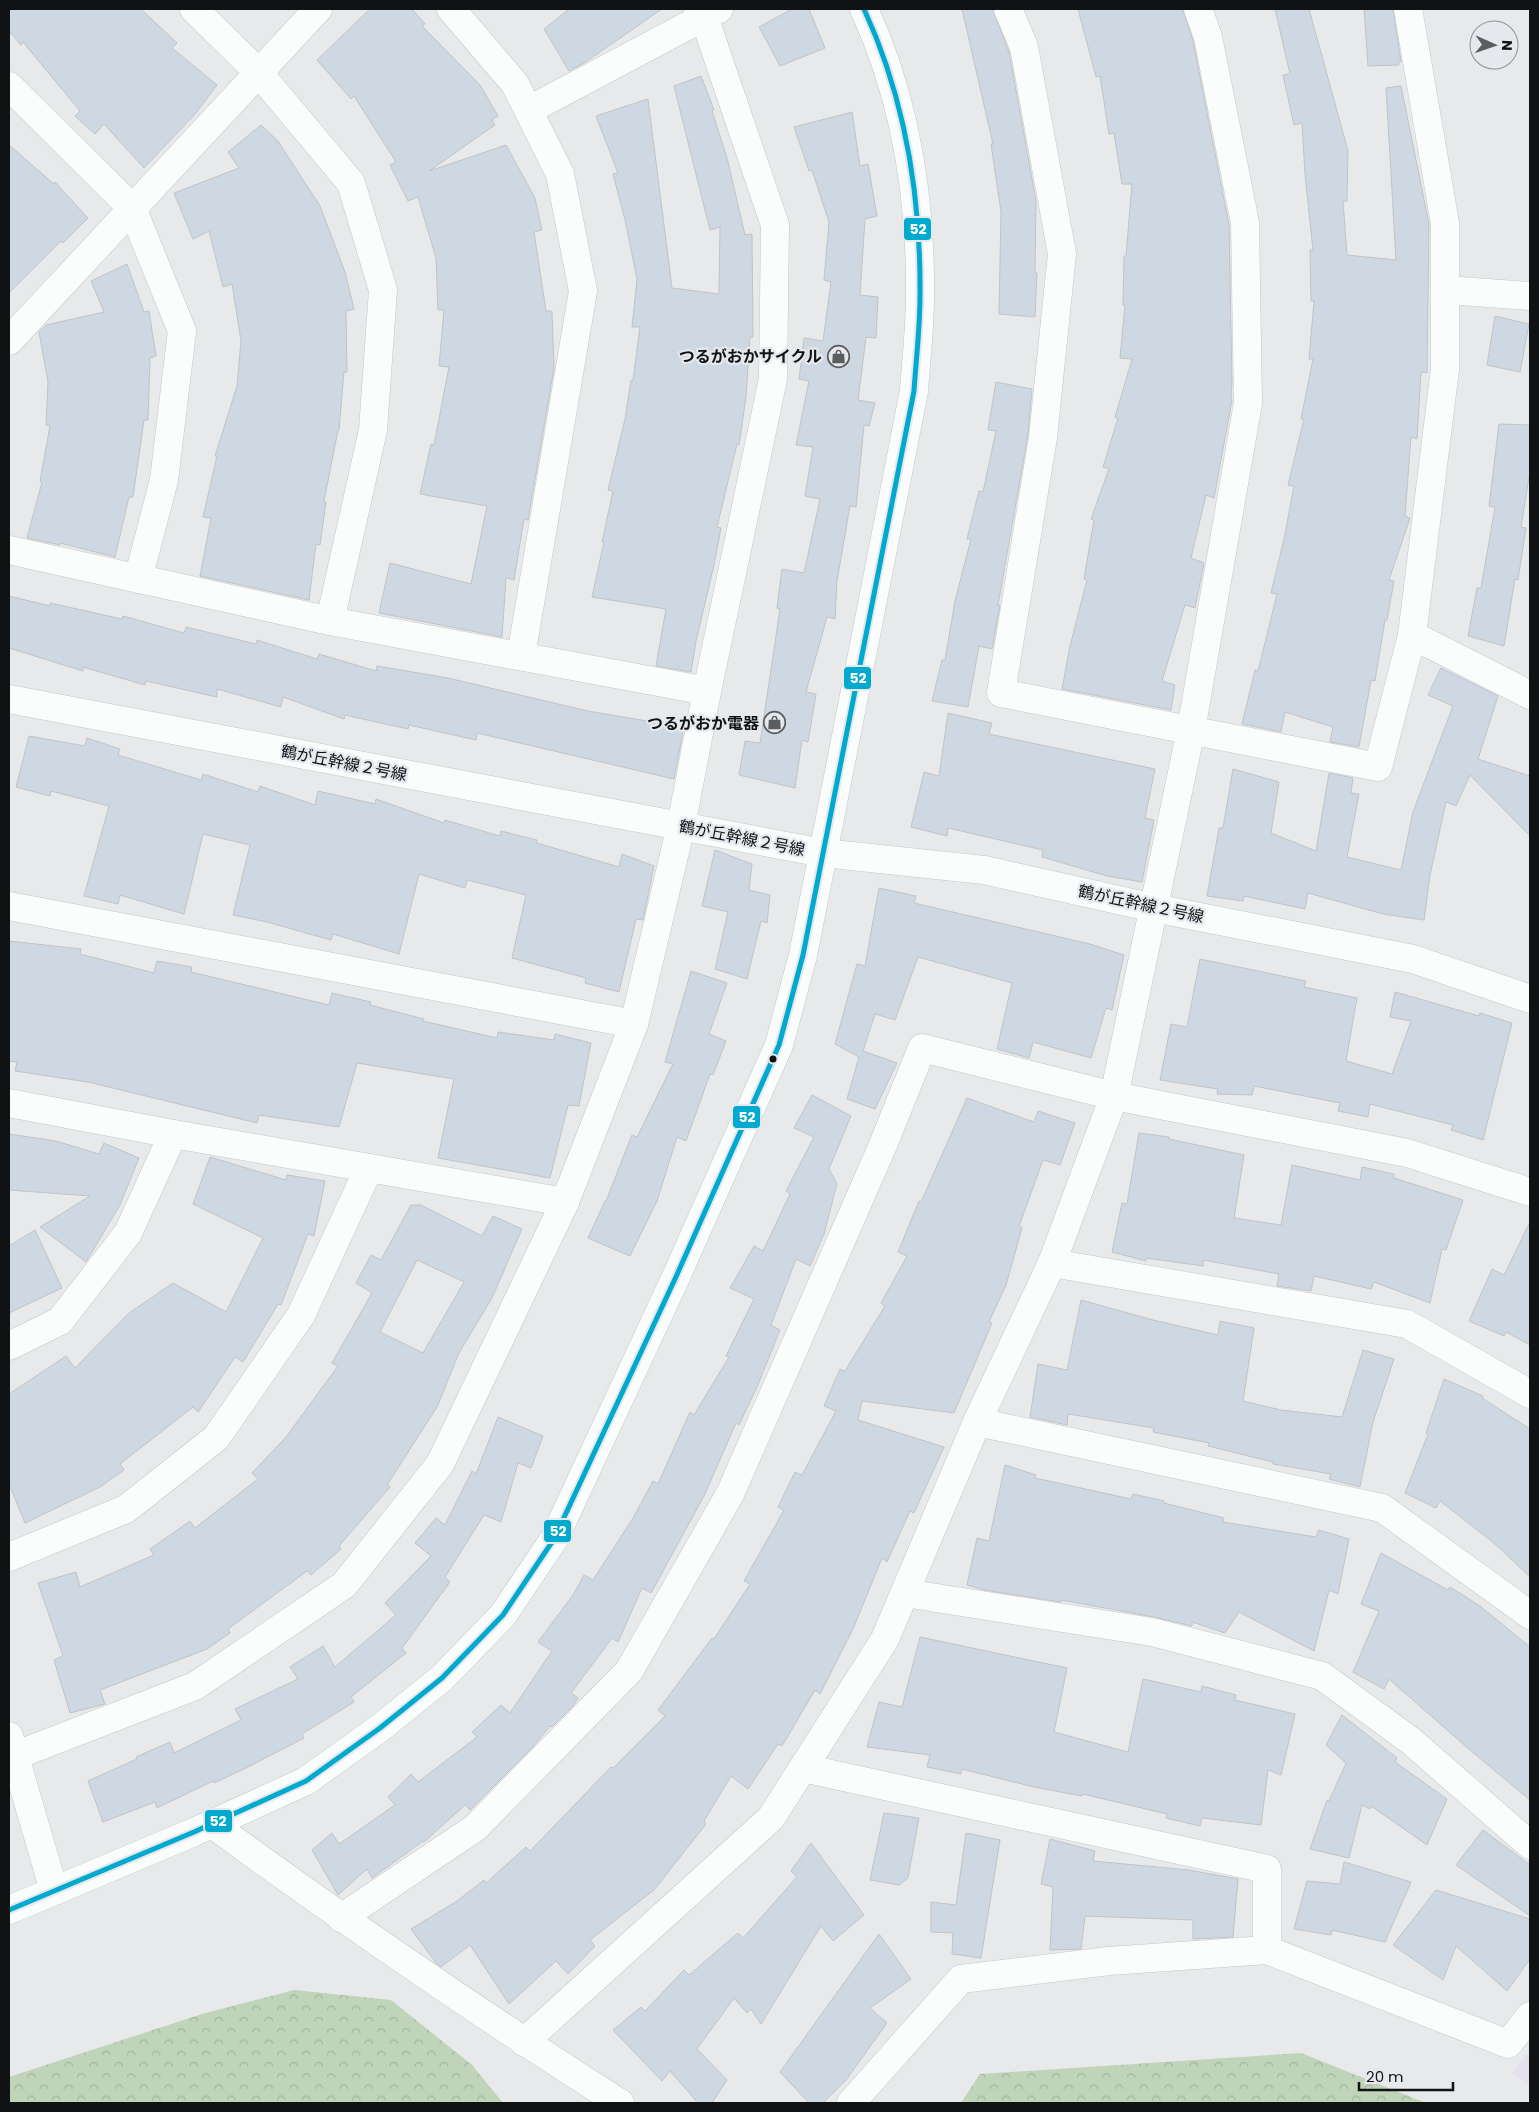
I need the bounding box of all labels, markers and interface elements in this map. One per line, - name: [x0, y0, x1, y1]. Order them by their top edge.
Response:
- north arrow: [1469, 20, 1519, 70]
- text: N: [1497, 40, 1517, 51]
- line badge: 52: [903, 217, 932, 241]
- text: 52: [909, 219, 927, 239]
- shop icon: つるがおかサイクル: [826, 344, 850, 368]
- place label: つるがおかサイクル: [679, 345, 822, 368]
- line badge: 52: [843, 666, 872, 690]
- text: 52: [849, 668, 867, 688]
- shop icon: つるがおか電器: [763, 711, 787, 735]
- place label: つるがおか電器: [647, 712, 760, 735]
- street label: 鶴が丘幹線２号線: [279, 739, 409, 787]
- street label: 鶴が丘幹線２号線: [677, 814, 807, 862]
- street label: 鶴が丘幹線２号線: [1076, 879, 1206, 929]
- unlabelled marker: [768, 1054, 778, 1064]
- line badge: 52: [732, 1105, 761, 1129]
- text: 52: [738, 1107, 756, 1127]
- line badge: 52: [543, 1519, 572, 1543]
- text: 52: [549, 1521, 567, 1541]
- line badge: 52: [204, 1809, 233, 1833]
- text: 52: [209, 1811, 227, 1831]
- scale bar: [1359, 2060, 1453, 2092]
- text: 20 m: [1366, 2066, 1404, 2087]

